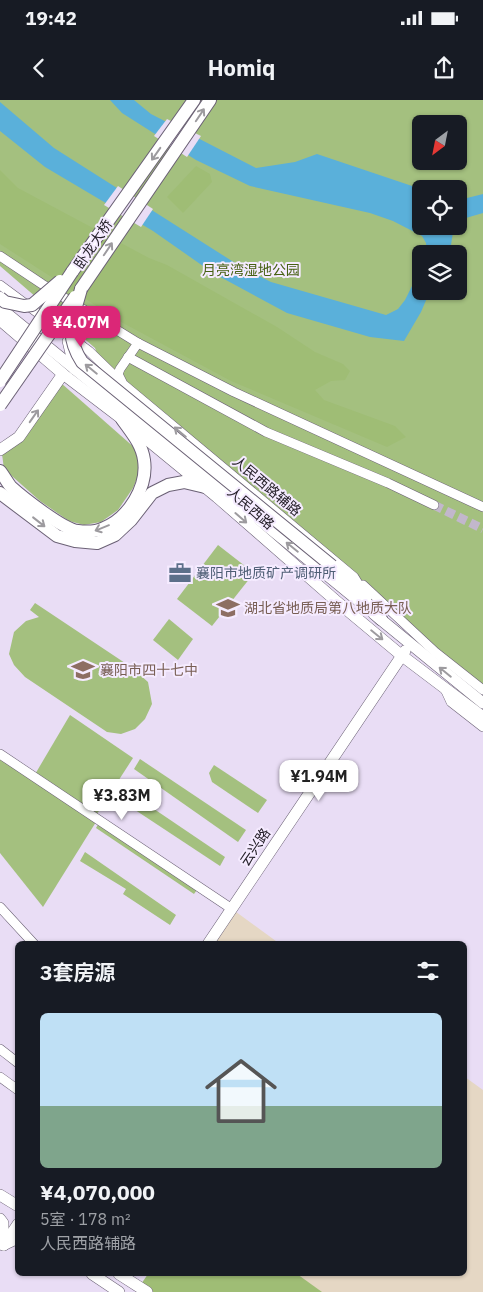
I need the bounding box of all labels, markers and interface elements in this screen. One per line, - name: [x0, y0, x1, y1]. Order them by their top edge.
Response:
- text: 19:42: [25, 6, 77, 30]
- text: Homiq: [208, 53, 275, 82]
- icon: back: [25, 54, 53, 82]
- icon: share: [430, 54, 458, 82]
- one-way arrow: [195, 108, 205, 122]
- north arrow: [412, 115, 468, 170]
- map controls: [412, 115, 467, 300]
- one-way arrow: [151, 147, 161, 161]
- button: locate: [412, 180, 467, 235]
- street label: 卧龙大桥: [70, 216, 116, 272]
- one-way arrow: [103, 242, 113, 256]
- button: layers: [412, 245, 467, 300]
- park label: 月亮湾湿地公园: [202, 261, 300, 279]
- pin: ¥4.07M: [40, 306, 122, 348]
- text: ¥4.07M: [52, 312, 110, 332]
- one-way arrow: [85, 364, 98, 375]
- one-way arrow: [29, 409, 39, 423]
- one-way arrow: [174, 426, 187, 438]
- street label: 人民西路辅路: [229, 453, 305, 519]
- street label: 人民西路: [224, 483, 278, 533]
- one-way arrow: [234, 512, 247, 524]
- one-way arrow: [32, 516, 45, 527]
- one-way arrow: [95, 524, 110, 533]
- one-way arrow: [286, 542, 299, 553]
- office icon: 襄阳市地质矿产调研所: [167, 560, 193, 586]
- place label: 襄阳市地质矿产调研所: [196, 564, 336, 582]
- school or university icon: 湖北省地质局第八地质大队: [215, 595, 241, 621]
- place label: 湖北省地质局第八地质大队: [244, 599, 412, 617]
- one-way arrow: [370, 630, 383, 641]
- school or university icon: 襄阳市四十七中: [70, 657, 96, 683]
- place label: 襄阳市四十七中: [100, 661, 198, 679]
- one-way arrow: [439, 667, 452, 678]
- pin: ¥1.94M: [278, 760, 360, 802]
- text: ¥1.94M: [290, 766, 348, 786]
- pin: ¥3.83M: [81, 778, 163, 821]
- text: ¥3.83M: [93, 785, 151, 805]
- street label: 云兴路: [236, 825, 274, 869]
- icon: filters: [414, 957, 442, 985]
- text: 3套房源: [40, 958, 116, 986]
- icon: home: [196, 1046, 286, 1136]
- text: ¥4,070,000: [40, 1178, 155, 1206]
- text: 5室 · 178 m²: [40, 1209, 130, 1229]
- text: 人民西路辅路: [40, 1233, 136, 1253]

